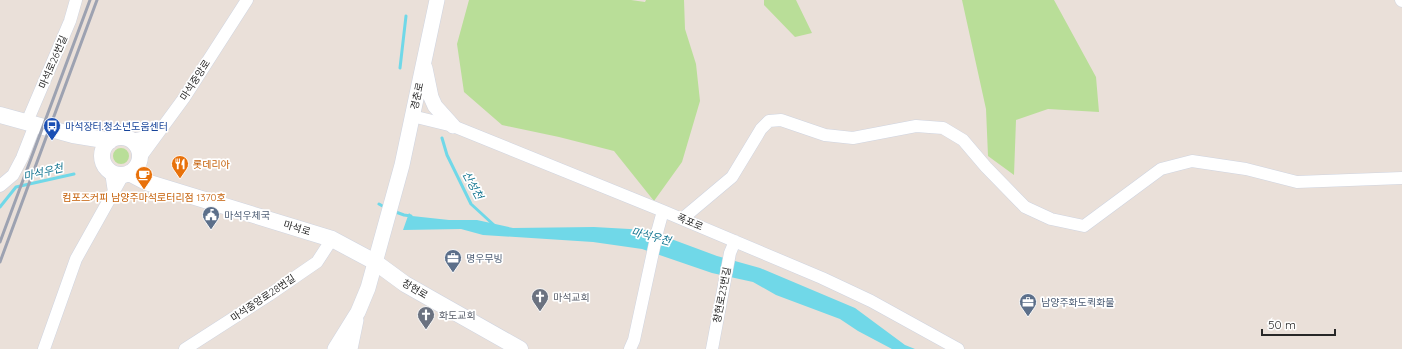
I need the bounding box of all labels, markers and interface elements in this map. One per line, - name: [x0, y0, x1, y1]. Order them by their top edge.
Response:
- street label: 마석로26번길: [36, 33, 70, 91]
- street label: 마석중앙로: [177, 57, 213, 103]
- street label: 경춘로: [408, 81, 426, 111]
- bus stop icon: 마석장터.청소년도움센터: [42, 116, 62, 141]
- place label: 마석장터.청소년도움센터: [65, 120, 168, 133]
- restaurant icon: 롯데리아: [170, 154, 190, 179]
- place label: 롯데리아: [193, 158, 231, 171]
- water label: 마석우천: [22, 160, 66, 183]
- cafe icon: 컴포즈커피 남양주마석로터리점 1370호: [134, 165, 154, 190]
- water label: 산성천: [460, 168, 487, 203]
- place label: 컴포즈커피 남양주마석로터리점 1370호: [62, 191, 226, 204]
- public building icon: 마석우체국: [201, 205, 221, 230]
- place label: 마석우체국: [224, 209, 270, 222]
- street label: 폭포로: [675, 211, 705, 233]
- street label: 마석로: [282, 218, 312, 238]
- water label: 마석우천: [630, 224, 674, 248]
- office icon: 명우무빙: [443, 248, 463, 273]
- place label: 명우무빙: [466, 252, 503, 265]
- street label: 창현로23번길: [710, 266, 734, 324]
- street label: 마석중앙로28번길: [228, 272, 298, 324]
- street label: 창현로: [400, 276, 430, 302]
- church icon: 마석교회: [530, 287, 550, 312]
- place label: 마석교회: [553, 291, 590, 304]
- office icon: 남양주화도퀵화물: [1018, 292, 1038, 317]
- place label: 남양주화도퀵화물: [1041, 296, 1115, 309]
- church icon: 화도교회: [416, 305, 436, 330]
- place label: 화도교회: [439, 309, 476, 322]
- scale bar: [1262, 311, 1335, 337]
- text: 50 m: [1268, 317, 1296, 332]

